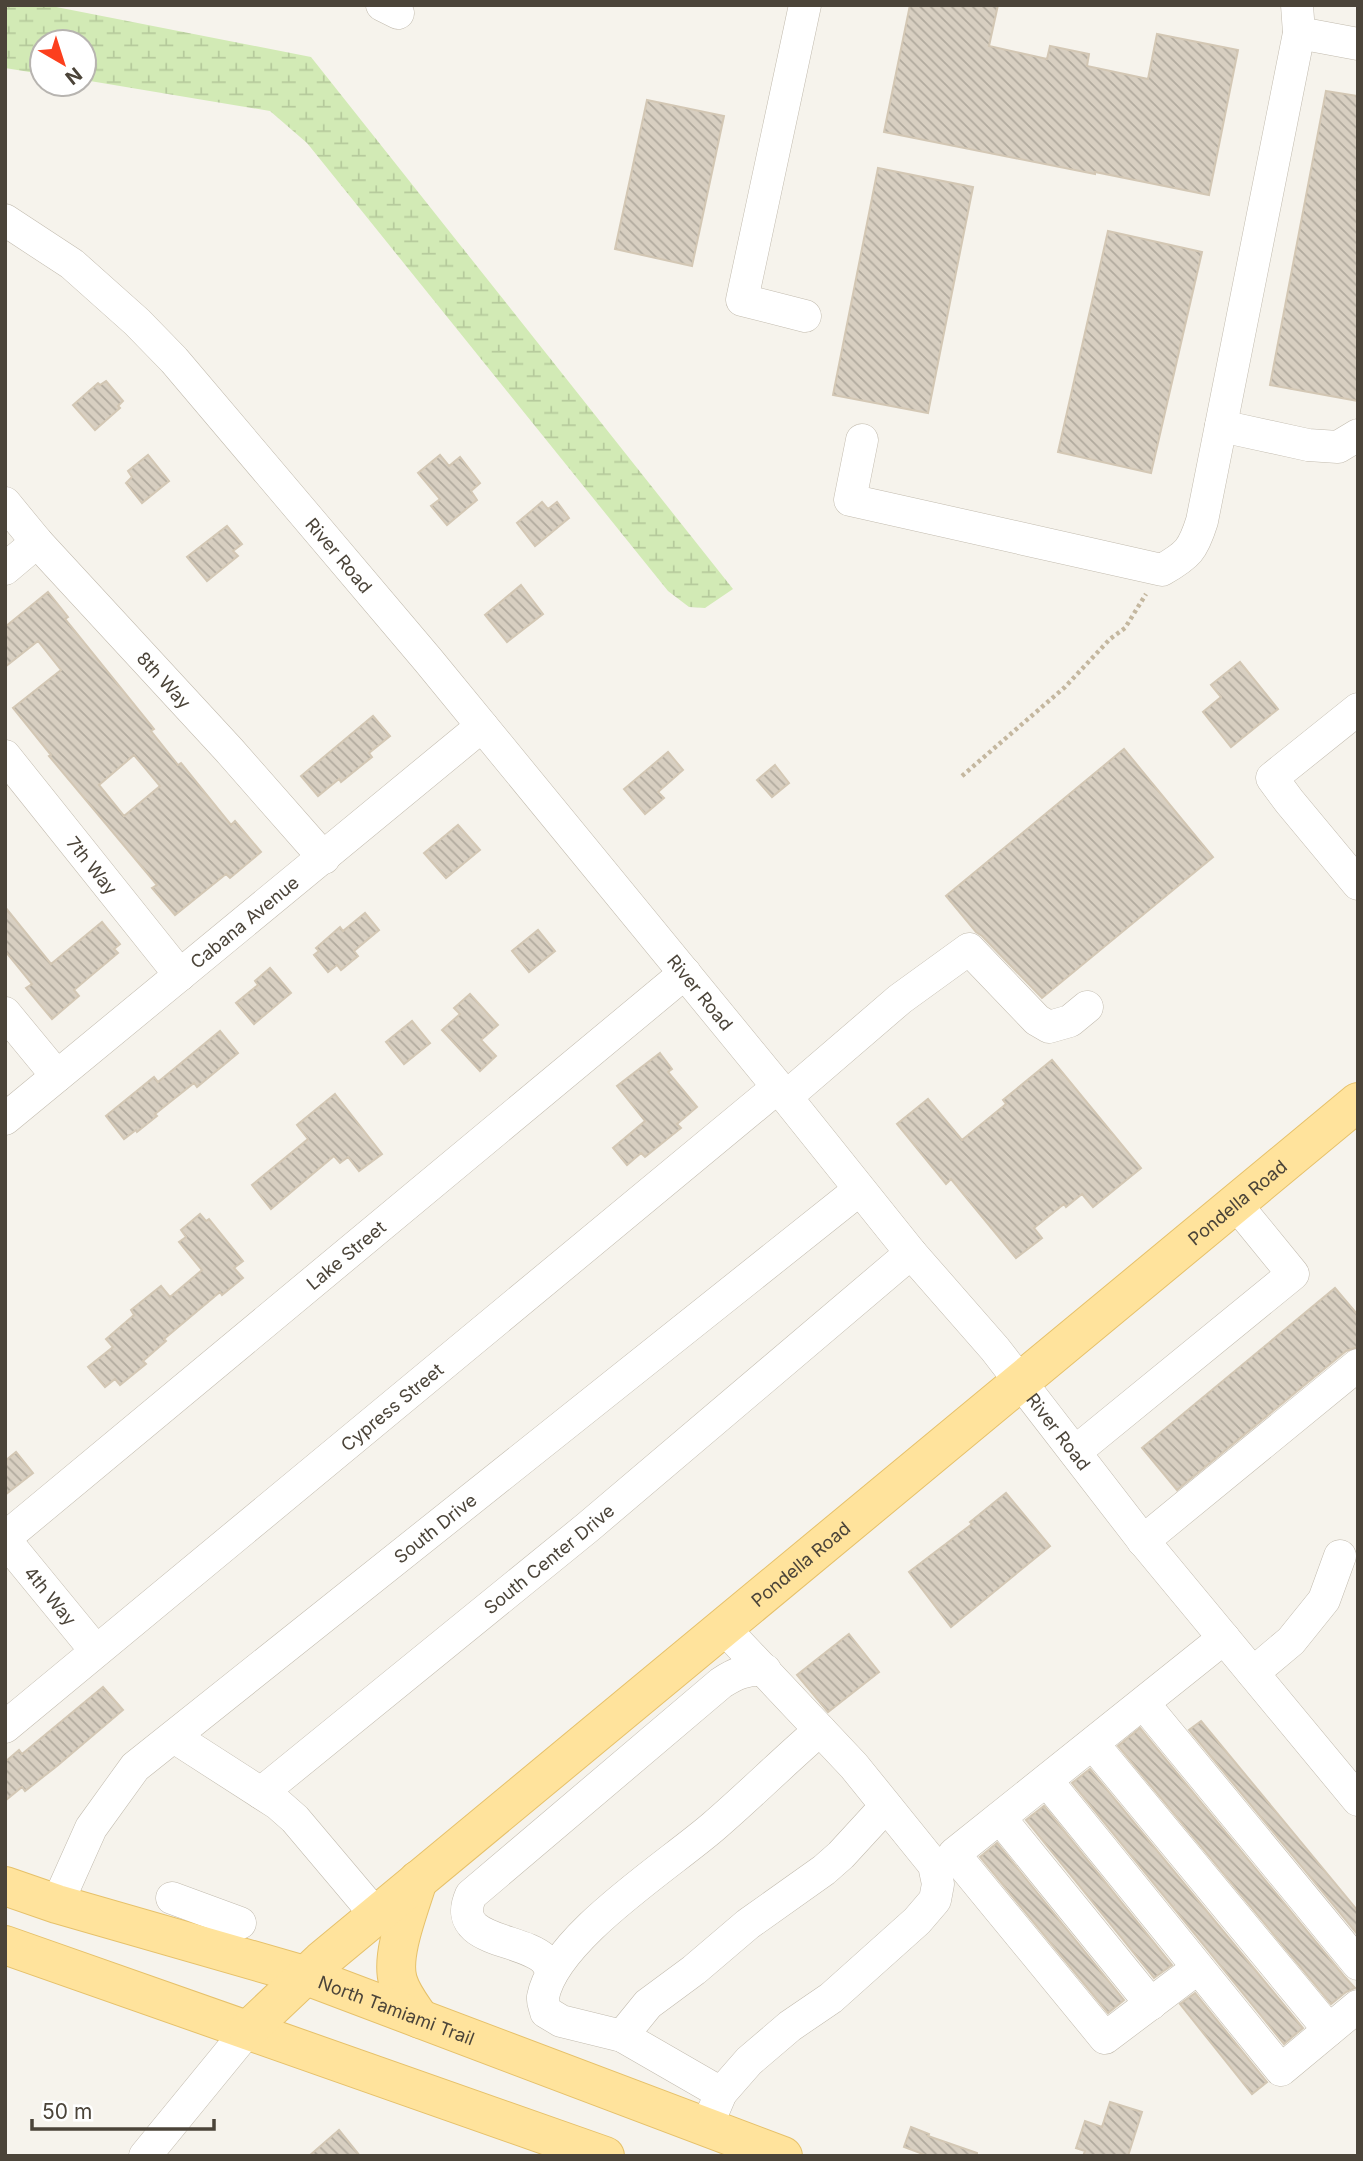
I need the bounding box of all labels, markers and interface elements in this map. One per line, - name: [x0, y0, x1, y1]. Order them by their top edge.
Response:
- north arrow: [28, 28, 98, 98]
- text: N: [61, 62, 86, 89]
- street label: River Road: [302, 513, 377, 597]
- street label: 8th Way: [133, 647, 196, 712]
- street label: 7th Way: [63, 832, 122, 899]
- street label: Cabana Avenue: [186, 871, 303, 972]
- street label: River Road: [663, 950, 737, 1034]
- street label: Pondella Road: [1184, 1155, 1291, 1249]
- street label: Lake Street: [302, 1216, 390, 1294]
- street label: Cypress Street: [336, 1358, 447, 1455]
- street label: River Road: [1022, 1389, 1095, 1474]
- street label: South Drive: [390, 1489, 480, 1567]
- street label: South Center Drive: [479, 1499, 618, 1618]
- street label: Pondella Road: [747, 1517, 854, 1611]
- street label: 4th Way: [20, 1562, 81, 1629]
- street label: North Tamiami Trail: [316, 1971, 478, 2049]
- scale bar: [32, 2088, 214, 2132]
- text: 50 m: [42, 2099, 92, 2124]

